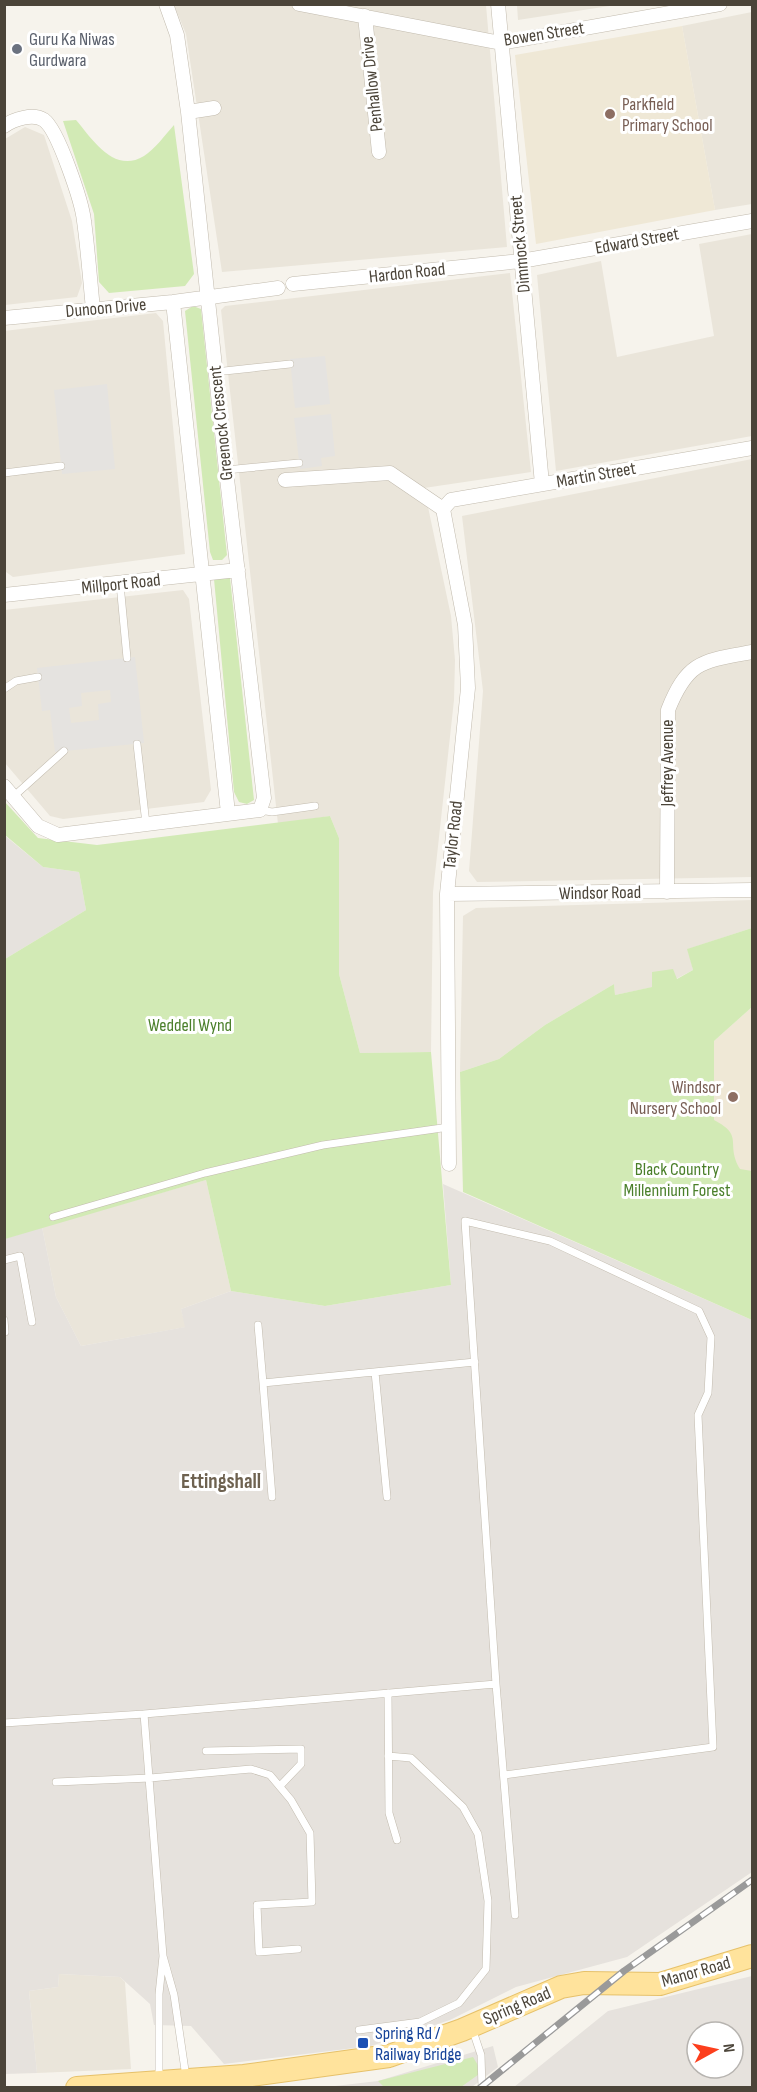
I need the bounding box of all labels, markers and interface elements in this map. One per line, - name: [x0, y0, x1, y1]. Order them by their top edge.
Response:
- street label: Bowen Street: [502, 17, 586, 51]
- place label: Guru Ka Niwas Gurdwara: [29, 29, 115, 71]
- street label: Penhallow Drive: [357, 35, 387, 133]
- marker: Guru Ka Niwas Gurdwara: [10, 42, 24, 56]
- place label: Parkfield Primary School: [622, 94, 713, 136]
- marker: Parkfield Primary School: [603, 107, 617, 121]
- street label: Dimmock Street: [505, 194, 535, 294]
- street label: Edward Street: [593, 223, 681, 259]
- street label: Hardon Road: [368, 259, 446, 287]
- street label: Dunoon Drive: [65, 294, 147, 322]
- street label: Greenock Crescent: [204, 364, 237, 481]
- street label: Martin Street: [555, 458, 638, 492]
- street label: Millport Road: [80, 569, 162, 599]
- street label: Jeffrey Avenue: [657, 719, 678, 808]
- street label: Taylor Road: [439, 800, 467, 870]
- street label: Windsor Road: [559, 882, 641, 904]
- park label: Weddell Wynd: [148, 1015, 232, 1036]
- place label: Windsor Nursery School: [630, 1077, 721, 1119]
- marker: Windsor Nursery School: [726, 1090, 740, 1104]
- park label: Black Country Millennium Forest: [624, 1159, 731, 1201]
- district label: Ettingshall: [181, 1469, 261, 1494]
- street label: Manor Road: [659, 1952, 733, 1992]
- street label: Spring Road: [480, 1982, 554, 2030]
- north arrow: [685, 2020, 745, 2080]
- place label: Spring Rd / Railway Bridge: [375, 2023, 462, 2065]
- marker: Spring Rd / Railway Bridge: [356, 2036, 370, 2050]
- text: N: [718, 2043, 738, 2054]

